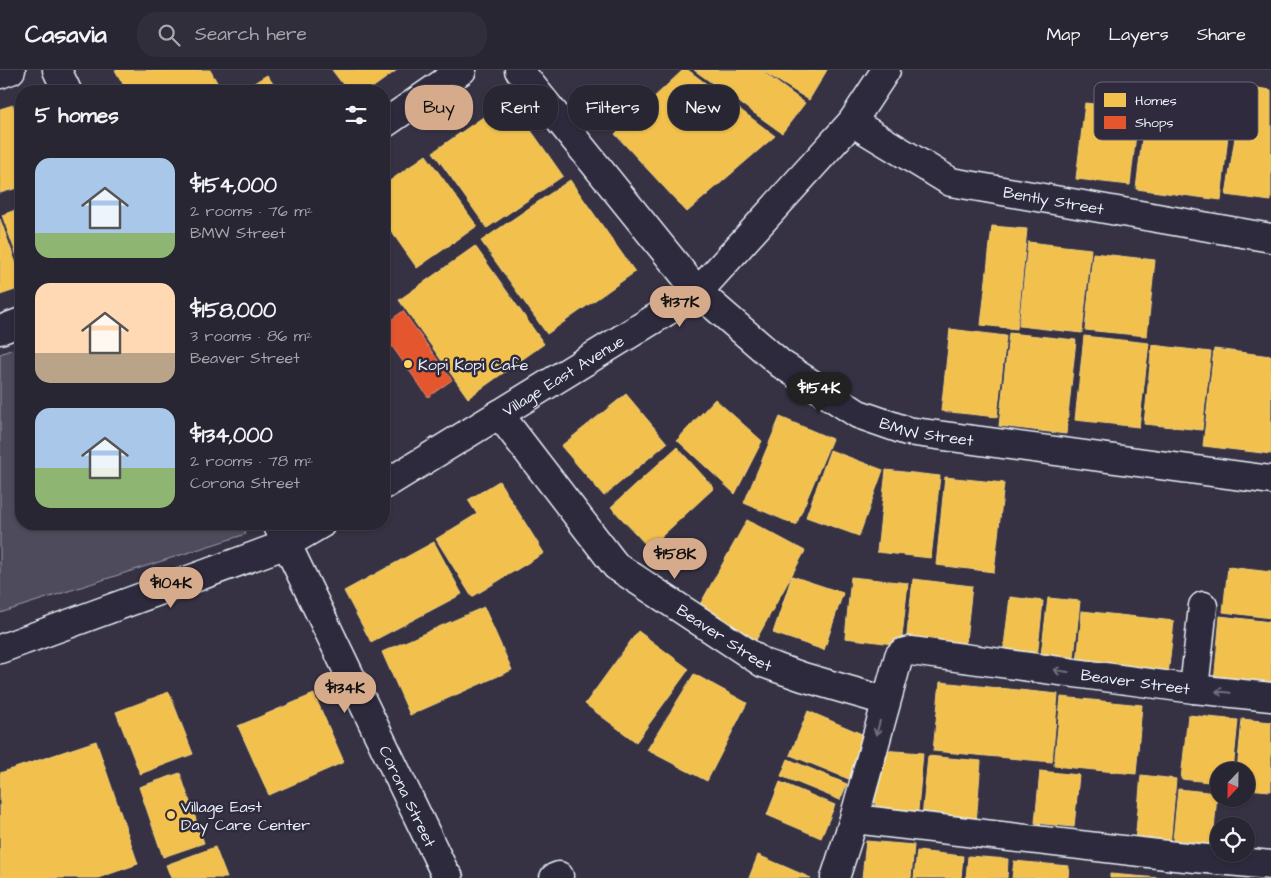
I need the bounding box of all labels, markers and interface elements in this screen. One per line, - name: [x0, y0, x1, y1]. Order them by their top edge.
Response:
- search box: [137, 12, 487, 57]
- text: Casavia: [25, 18, 107, 52]
- icon: search: [155, 21, 183, 49]
- text: Search here: [195, 21, 307, 48]
- text: Map: [1046, 22, 1080, 47]
- text: Layers: [1108, 22, 1169, 47]
- text: Share: [1197, 22, 1246, 47]
- legend: [1094, 82, 1258, 140]
- chip: Buy: [405, 85, 473, 130]
- chip: Rent: [483, 85, 558, 130]
- chip: Filters: [568, 85, 658, 130]
- chip: New: [668, 85, 739, 130]
- text: Homes: [1135, 91, 1177, 111]
- text: 5 homes: [35, 101, 119, 130]
- icon: filters: [342, 101, 370, 129]
- text: Shops: [1135, 113, 1174, 133]
- text: $154,000: [190, 171, 277, 200]
- icon: home: [75, 178, 135, 238]
- street label: Bently Street: [1002, 181, 1106, 221]
- text: 2 rooms · 76 m²: [190, 200, 313, 222]
- text: BMW Street: [190, 222, 285, 244]
- pin: $137K: [645, 286, 715, 328]
- text: $137K: [661, 291, 699, 313]
- text: $158,000: [190, 296, 276, 325]
- icon: home: [75, 303, 135, 363]
- text: 3 rooms · 86 m²: [190, 325, 312, 347]
- street label: Village East Avenue: [498, 330, 629, 422]
- text: Beaver Street: [190, 347, 300, 369]
- place label: Kopi Kopi Cafe: [418, 354, 529, 376]
- marker: Kopi Kopi Cafe: [402, 358, 414, 370]
- pin: $154K: [784, 372, 854, 414]
- text: $154K: [798, 377, 840, 399]
- street label: BMW Street: [876, 412, 975, 452]
- text: $134,000: [190, 421, 273, 450]
- icon: home: [75, 428, 135, 488]
- text: 2 rooms · 78 m²: [190, 450, 313, 472]
- text: Corona Street: [190, 472, 300, 494]
- pin: $158K: [640, 538, 710, 580]
- text: $158K: [654, 543, 696, 565]
- pin: $104K: [136, 566, 206, 609]
- text: $104K: [150, 572, 192, 594]
- street label: Beaver Street: [672, 599, 775, 677]
- street label: Beaver Street: [1079, 664, 1192, 700]
- one-way arrow: [1054, 666, 1070, 676]
- pin: $134K: [310, 672, 380, 714]
- text: $134K: [325, 677, 365, 699]
- one-way arrow: [1215, 687, 1231, 697]
- one-way arrow: [873, 720, 882, 736]
- street label: Corona Street: [373, 742, 441, 851]
- north arrow: [1210, 762, 1255, 808]
- map controls: [1210, 762, 1255, 862]
- place label: Village East Day Care Center: [181, 796, 310, 837]
- marker: Village East Day Care Center: [165, 809, 177, 821]
- button: locate: [1210, 817, 1255, 862]

